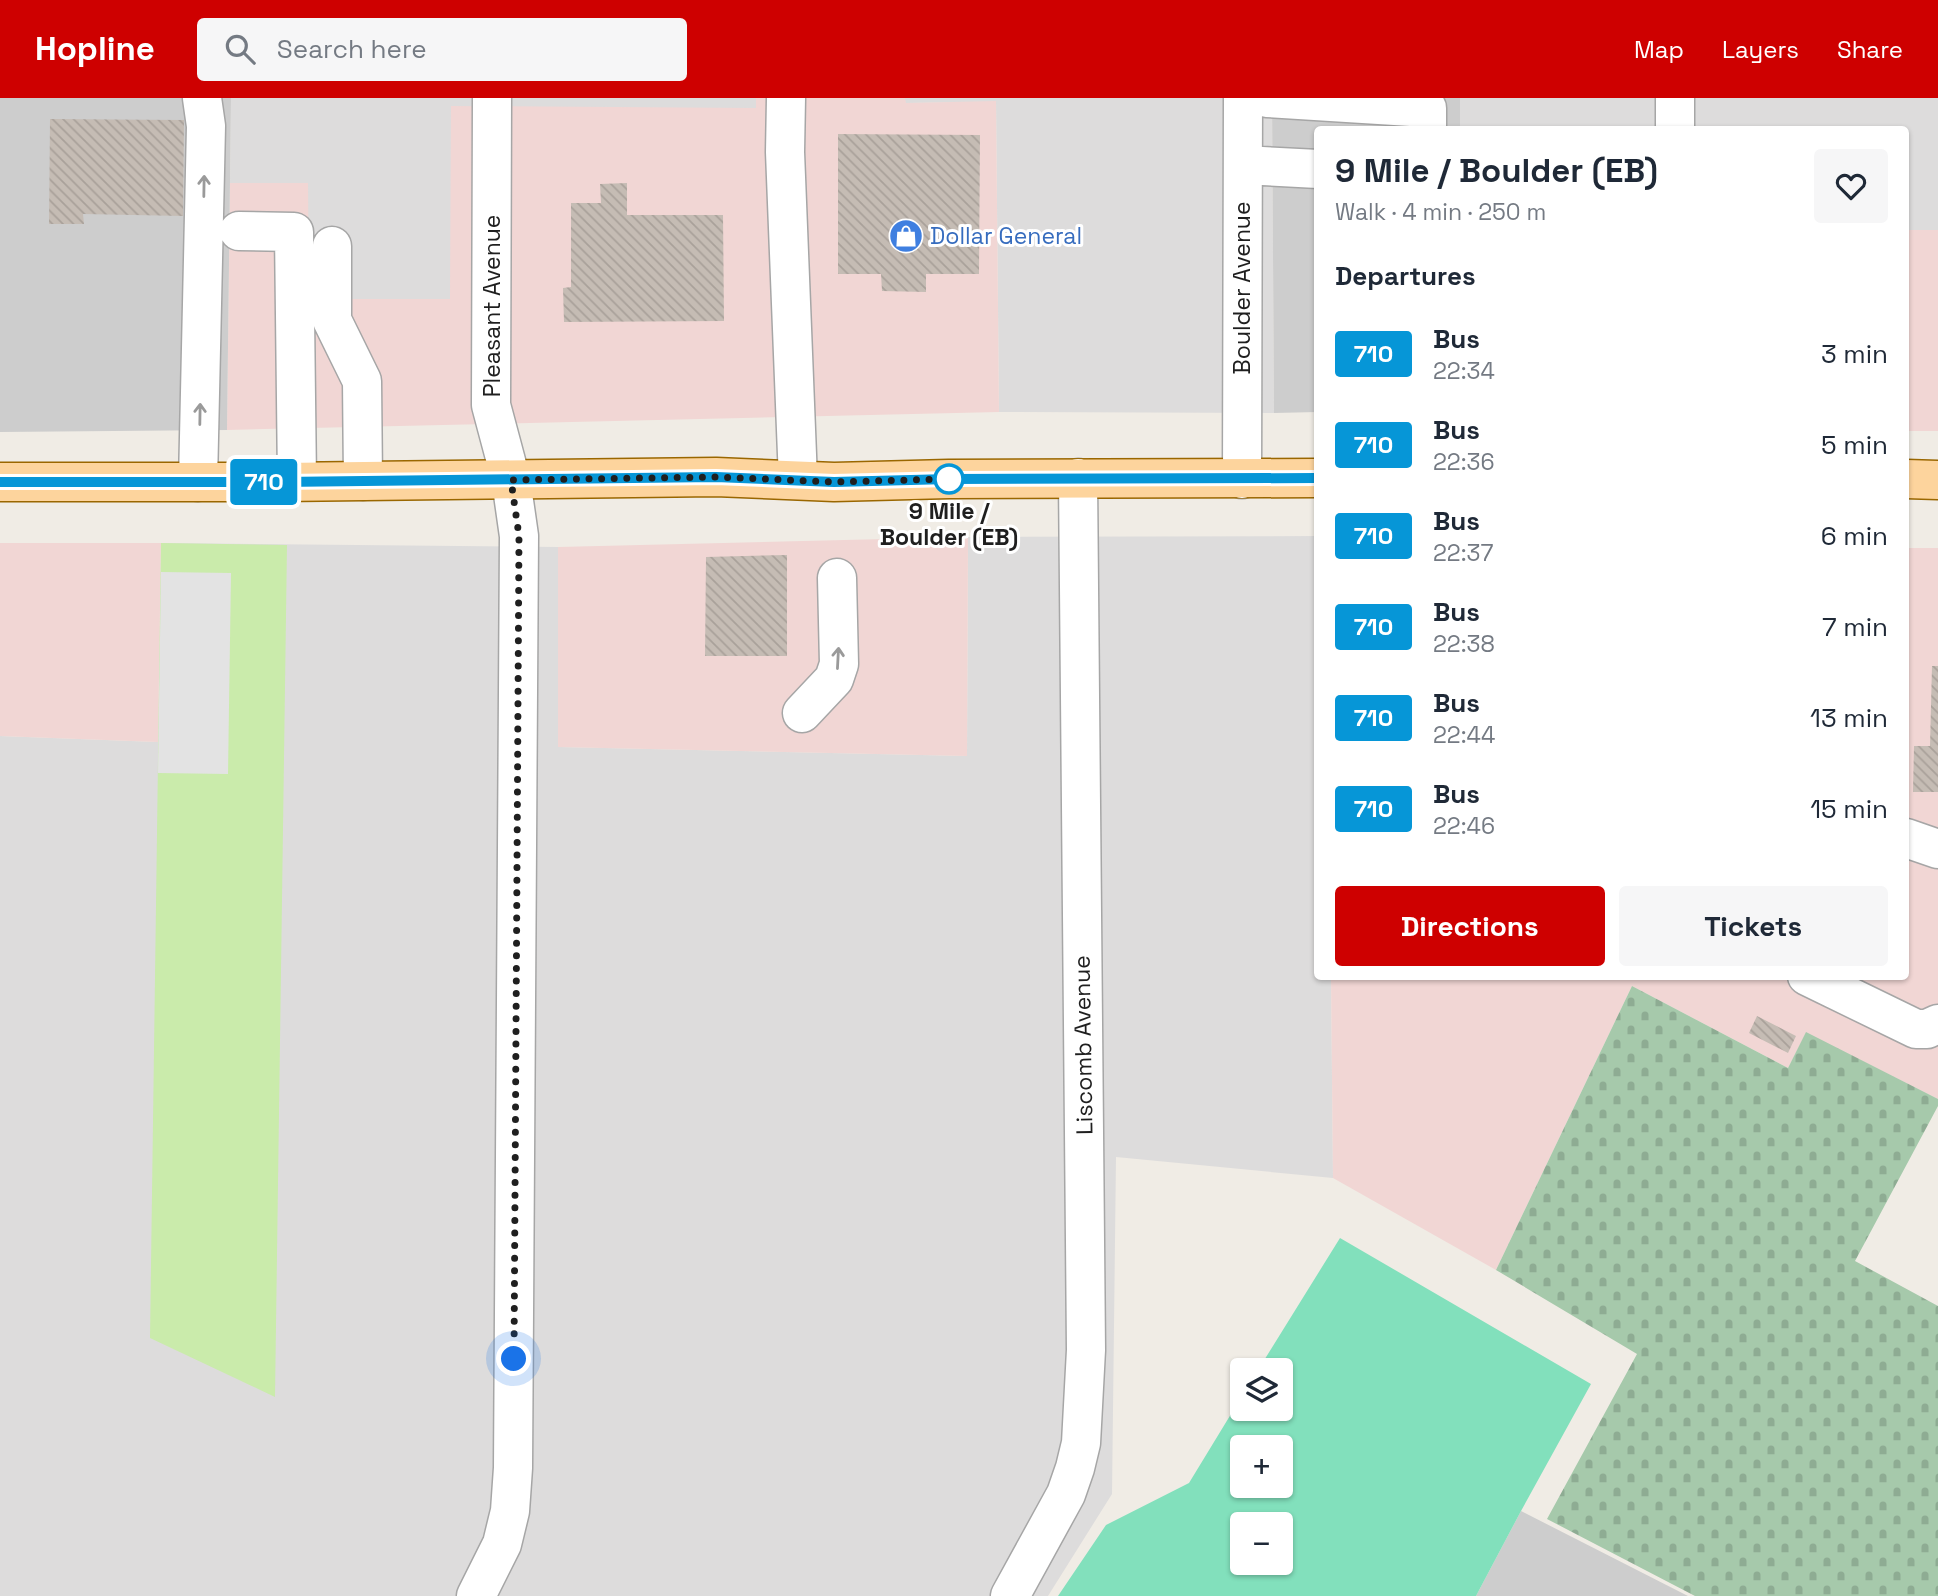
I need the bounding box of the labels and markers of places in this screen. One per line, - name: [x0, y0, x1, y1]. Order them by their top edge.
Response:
- shop icon: Dollar General: [887, 217, 925, 255]
- place label: Dollar General: [930, 221, 1082, 251]
- marker: 9 Mile / Boulder (EB): [934, 464, 964, 494]
- place label: 9 Mile / Boulder (EB): [880, 496, 1018, 552]

